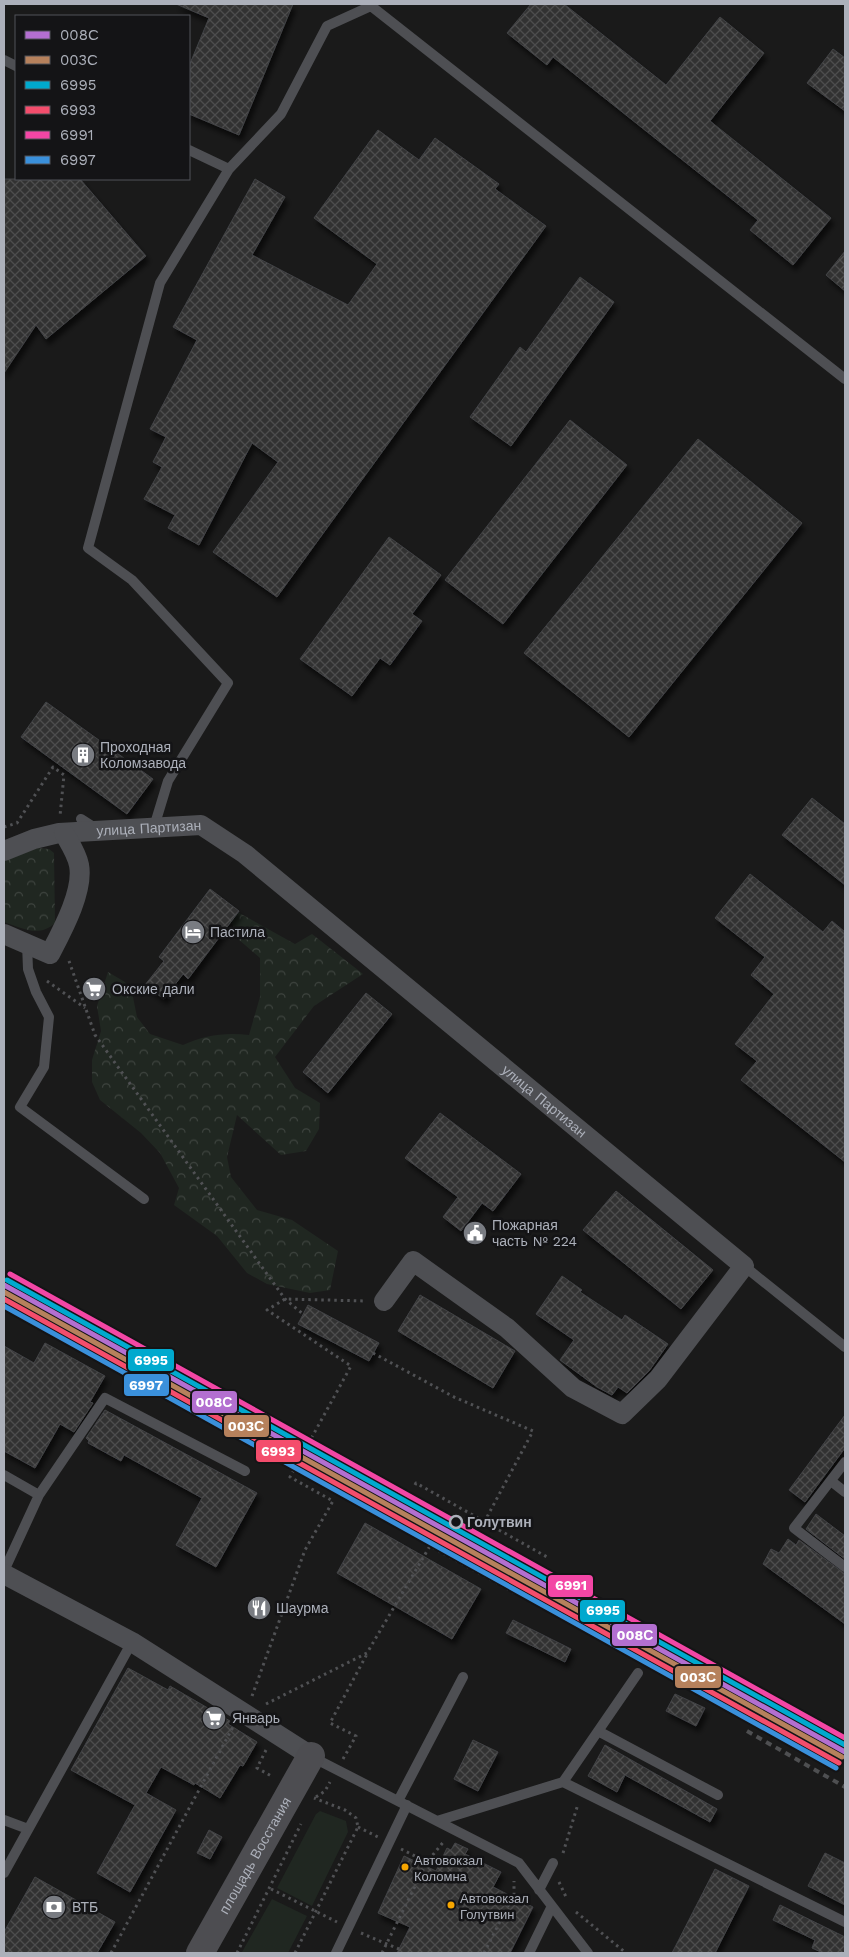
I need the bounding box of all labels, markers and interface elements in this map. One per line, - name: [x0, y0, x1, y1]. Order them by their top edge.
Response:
- legend: [15, 15, 190, 180]
- text: 008С: [60, 26, 99, 44]
- text: 003С: [60, 51, 98, 69]
- text: 6995: [60, 76, 96, 94]
- text: 6993: [60, 101, 96, 119]
- text: 6991: [60, 126, 93, 144]
- text: 6997: [60, 151, 96, 169]
- place label: Проходная Коломзавода: [100, 739, 186, 771]
- building icon: Проходная Коломзавода: [70, 742, 96, 768]
- street label: улица Партизан: [96, 817, 202, 839]
- hotel icon: Пастила: [180, 919, 206, 945]
- place label: Пастила: [210, 924, 265, 940]
- supermarket icon: Окские дали: [81, 976, 107, 1002]
- place label: Окские дали: [112, 981, 195, 997]
- street label: улица Партизан: [499, 1062, 590, 1141]
- place label: Пожарная часть № 224: [492, 1217, 577, 1249]
- public building icon: Пожарная часть № 224: [462, 1220, 488, 1246]
- line badge: 6995: [127, 1348, 175, 1372]
- text: 6995: [134, 1352, 168, 1368]
- line badge: 6997: [123, 1373, 170, 1397]
- text: 6997: [129, 1377, 163, 1393]
- line badge: 008С: [191, 1390, 238, 1414]
- text: 008С: [196, 1394, 232, 1410]
- line badge: 003С: [223, 1414, 270, 1438]
- text: 003С: [228, 1418, 264, 1434]
- line badge: 6993: [255, 1439, 302, 1463]
- text: 6993: [261, 1443, 295, 1459]
- place label: Голутвин: [467, 1514, 532, 1530]
- marker: Голутвин: [449, 1515, 463, 1529]
- line badge: 6991: [547, 1574, 594, 1598]
- text: 6991: [555, 1577, 587, 1593]
- restaurant icon: Шаурма: [246, 1595, 272, 1621]
- line badge: 6995: [579, 1599, 626, 1623]
- place label: Шаурма: [276, 1600, 329, 1616]
- text: 6995: [586, 1602, 620, 1618]
- line badge: 008С: [611, 1623, 658, 1647]
- text: 008С: [617, 1627, 653, 1643]
- line badge: 003С: [674, 1665, 722, 1689]
- text: 003С: [680, 1669, 716, 1685]
- supermarket icon: Январь: [201, 1705, 227, 1731]
- place label: Январь: [232, 1710, 280, 1726]
- street label: площадь Восстания: [216, 1794, 294, 1917]
- place label: Автовокзал Коломна: [414, 1853, 483, 1884]
- marker: Автовокзал Коломна: [400, 1862, 410, 1872]
- place label: Автовокзал Голутвин: [460, 1891, 529, 1922]
- bank icon: ВТБ: [41, 1894, 67, 1920]
- place label: ВТБ: [72, 1899, 98, 1915]
- marker: Автовокзал Голутвин: [446, 1900, 456, 1910]

